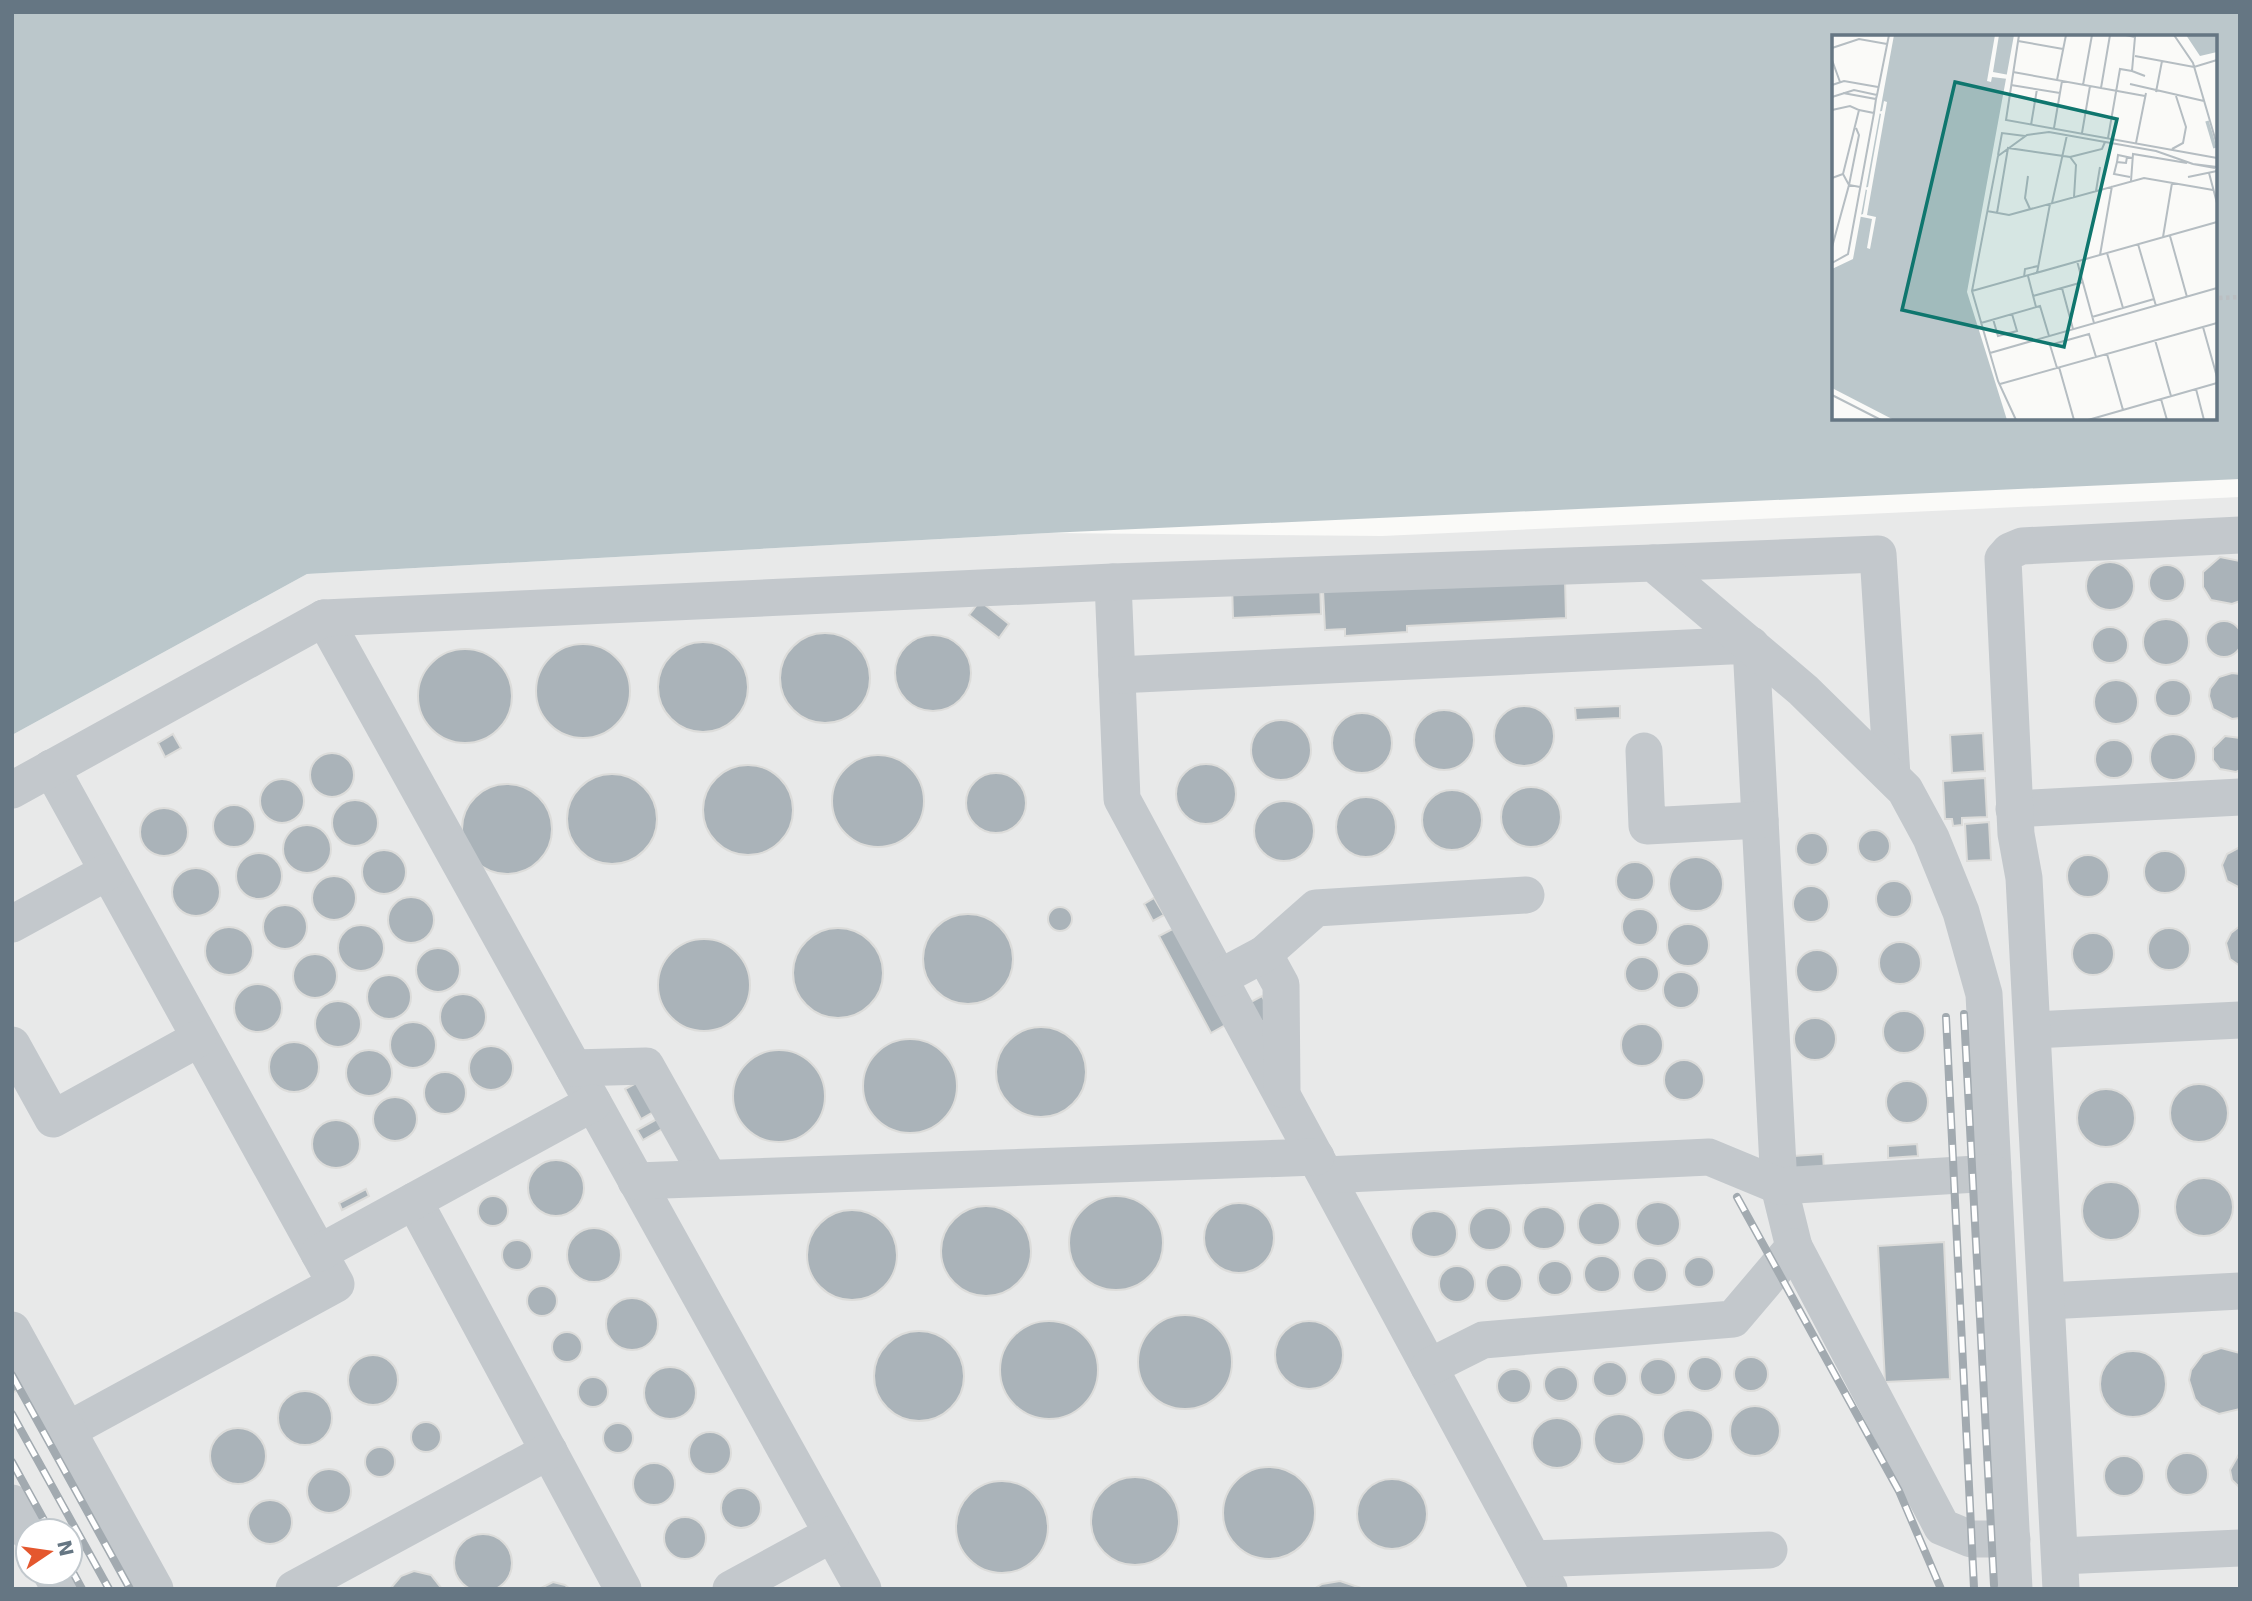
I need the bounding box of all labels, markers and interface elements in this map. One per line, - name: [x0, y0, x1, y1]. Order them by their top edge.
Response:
- inset map: [1832, 35, 2217, 420]
- north arrow: [14, 1517, 84, 1587]
- text: N: [53, 1538, 78, 1558]

